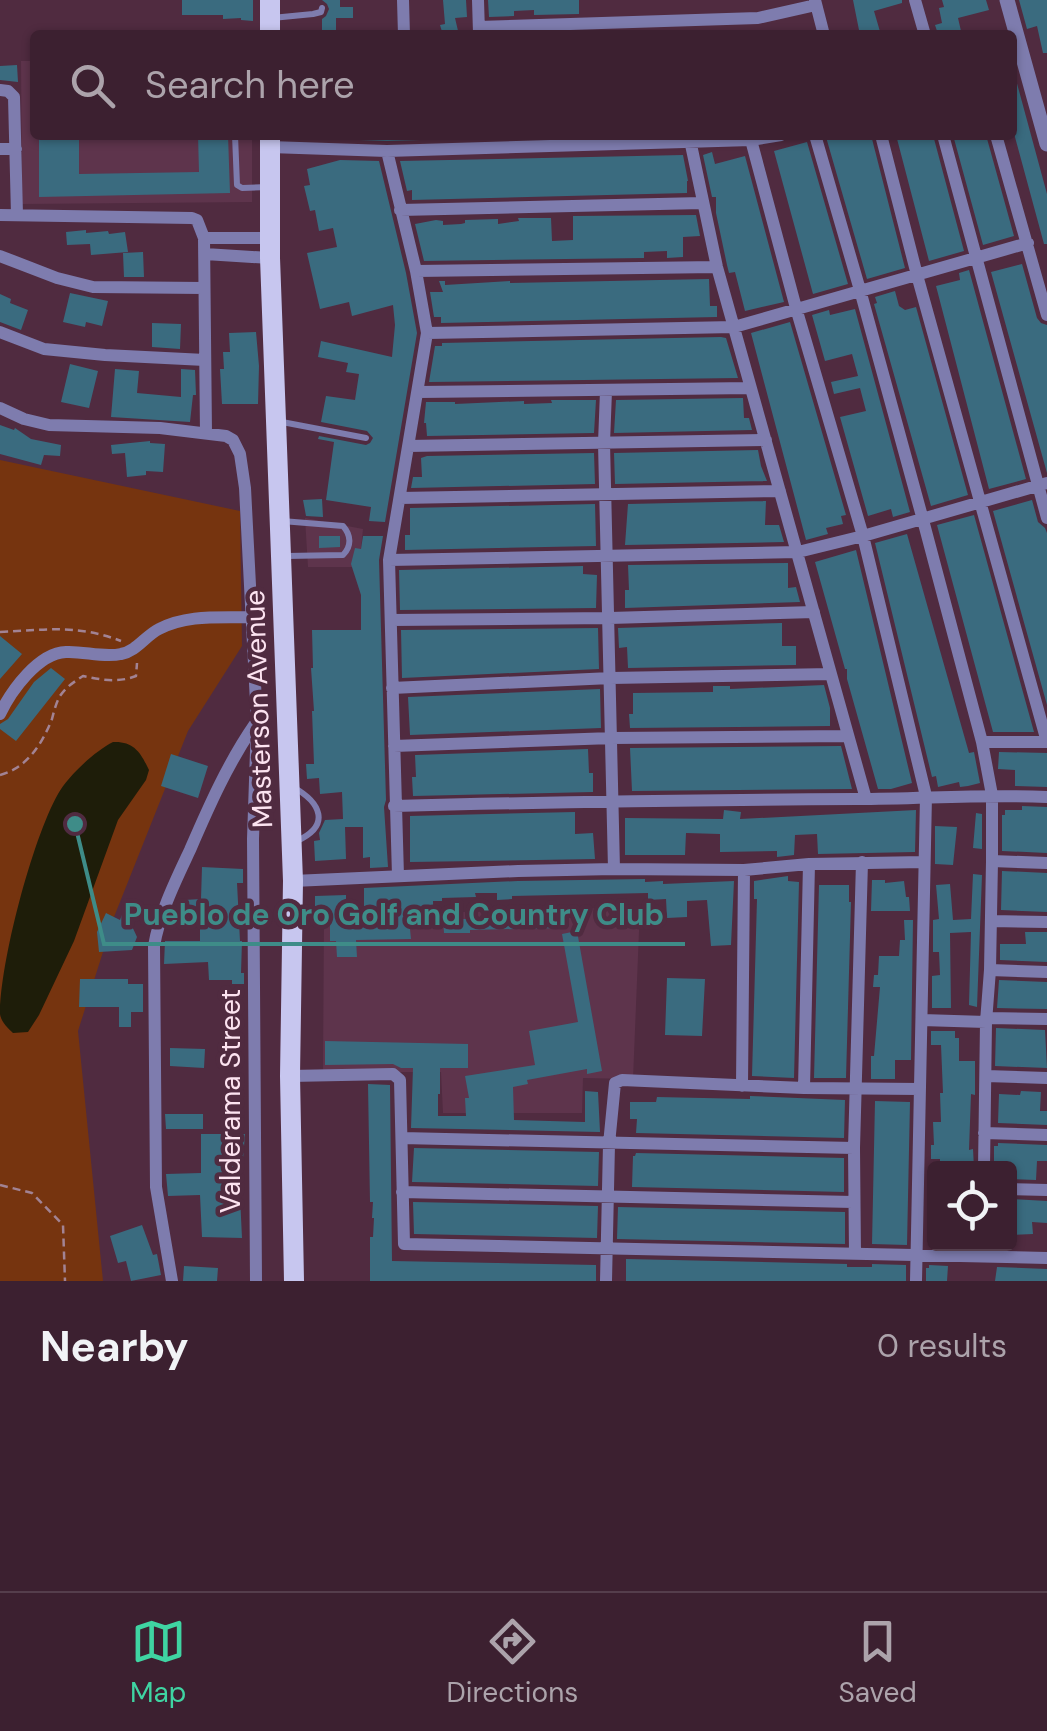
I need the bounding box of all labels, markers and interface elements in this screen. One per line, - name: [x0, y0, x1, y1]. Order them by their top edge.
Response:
- search box: [30, 30, 1017, 140]
- icon: search: [65, 58, 120, 113]
- text: Search here: [145, 60, 355, 110]
- street label: Masterson Avenue: [236, 589, 281, 829]
- callout: Pueblo de Oro Golf and Country Club: [104, 884, 685, 944]
- text: Pueblo de Oro Golf and Country Club: [124, 895, 664, 934]
- street label: Valderama Street: [212, 989, 249, 1213]
- map controls: [927, 1161, 1017, 1251]
- button: locate: [927, 1161, 1017, 1251]
- text: Nearby: [40, 1319, 189, 1374]
- text: 0 results: [877, 1325, 1007, 1367]
- tab: Map: [130, 1614, 186, 1711]
- tab: Directions: [447, 1614, 578, 1711]
- tab: Saved: [838, 1614, 917, 1711]

